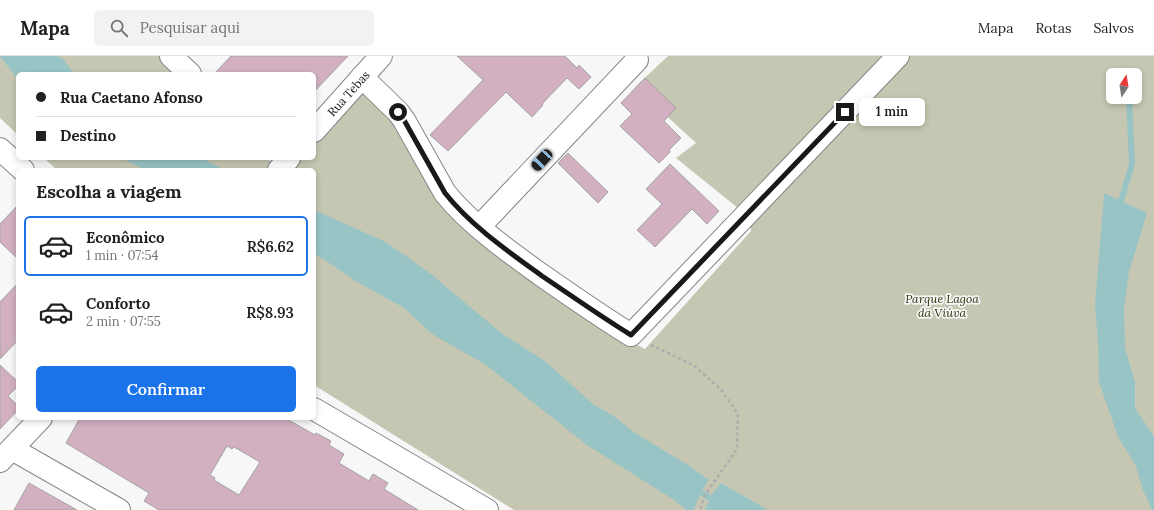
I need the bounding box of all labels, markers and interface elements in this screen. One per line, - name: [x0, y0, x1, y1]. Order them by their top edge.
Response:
- search box: [94, 10, 374, 46]
- text: Mapa: [20, 16, 70, 40]
- icon: search: [108, 17, 130, 39]
- text: Pesquisar aqui: [140, 18, 240, 37]
- text: Mapa: [978, 19, 1013, 37]
- text: Rotas: [1035, 19, 1071, 37]
- text: Salvos: [1093, 19, 1134, 37]
- street label: Rua Tebas: [324, 67, 373, 119]
- north arrow: [1106, 68, 1142, 104]
- map controls: [1106, 68, 1142, 104]
- text: Rua Caetano Afonso: [60, 88, 203, 107]
- callout: 1 min: [859, 98, 925, 126]
- route start: [389, 103, 407, 121]
- route end: [836, 103, 854, 121]
- text: 1 min: [876, 103, 908, 120]
- text: Destino: [60, 126, 116, 145]
- car: [529, 147, 555, 173]
- text: Escolha a viagem: [36, 180, 182, 203]
- icon: car: [38, 228, 74, 264]
- text: Econômico: [86, 228, 165, 247]
- text: R$6.62: [247, 237, 294, 256]
- text: 1 min · 07:54: [86, 247, 159, 264]
- park label: Parque Lagoa da Viúva: [905, 291, 979, 320]
- icon: car: [38, 294, 74, 330]
- text: Conforto: [86, 294, 150, 313]
- text: R$8.93: [246, 303, 294, 322]
- text: 2 min · 07:55: [86, 313, 161, 330]
- button: Confirmar: [36, 366, 296, 412]

